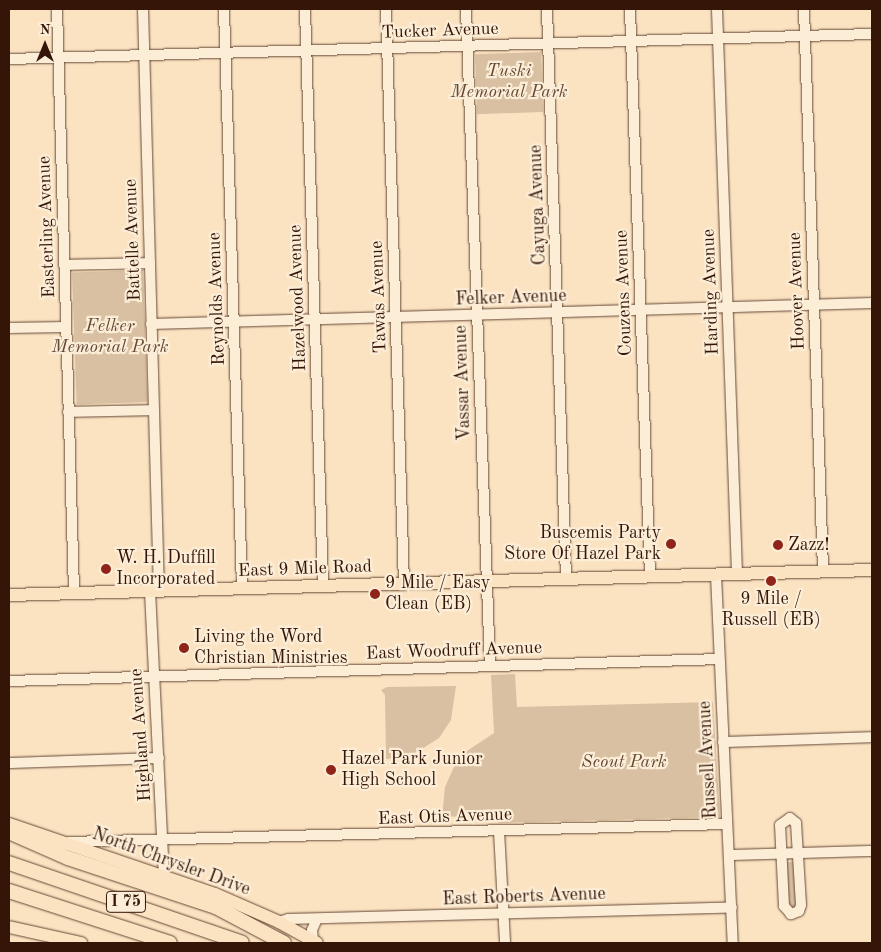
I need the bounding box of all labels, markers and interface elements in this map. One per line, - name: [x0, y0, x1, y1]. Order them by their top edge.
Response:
- street label: Tucker Avenue: [381, 18, 499, 44]
- north arrow: [20, 20, 70, 70]
- text: N: [40, 23, 50, 37]
- park label: Tuski Memorial Park: [450, 61, 568, 104]
- street label: Cayuga Avenue: [525, 144, 551, 266]
- street label: Easterling Avenue: [34, 155, 60, 299]
- street label: Battelle Avenue: [120, 178, 146, 302]
- street label: Hazelwood Avenue: [285, 224, 311, 372]
- street label: Harding Avenue: [698, 228, 724, 356]
- street label: Couzens Avenue: [611, 229, 637, 357]
- street label: Reynolds Avenue: [204, 232, 230, 366]
- street label: Hoover Avenue: [784, 232, 810, 350]
- street label: Tawas Avenue: [366, 240, 392, 354]
- street label: Felker Avenue: [455, 285, 567, 311]
- park label: Felker Memorial Park: [51, 316, 169, 358]
- street label: Vassar Avenue: [450, 325, 476, 441]
- place label: Buscemis Party Store Of Hazel Park: [504, 523, 661, 566]
- place label: Zazz!: [788, 534, 830, 556]
- marker: Buscemis Party Store Of Hazel Park: [665, 538, 677, 550]
- marker: Zazz!: [772, 539, 784, 551]
- place label: W. H. Duffill Incorporated: [116, 548, 216, 590]
- street label: East 9 Mile Road: [238, 556, 372, 582]
- marker: W. H. Duffill Incorporated: [100, 563, 112, 575]
- place label: 9 Mile / Easy Clean (EB): [385, 573, 490, 616]
- marker: 9 Mile / Russell (EB): [765, 575, 777, 587]
- marker: 9 Mile / Easy Clean (EB): [369, 588, 381, 600]
- place label: 9 Mile / Russell (EB): [721, 589, 821, 632]
- place label: Living the Word Christian Ministries: [194, 627, 348, 670]
- street label: East Woodruff Avenue: [366, 637, 542, 665]
- marker: Living the Word Christian Ministries: [178, 642, 190, 654]
- street label: Highland Avenue: [126, 668, 156, 802]
- street label: Russell Avenue: [694, 700, 722, 820]
- place label: Hazel Park Junior High School: [341, 749, 483, 792]
- park label: Scout Park: [581, 751, 667, 773]
- marker: Hazel Park Junior High School: [325, 764, 337, 776]
- street label: East Otis Avenue: [378, 804, 512, 830]
- street label: North Chrysler Drive: [89, 823, 253, 901]
- street label: East Roberts Avenue: [442, 883, 606, 911]
- road number: I 75: [105, 889, 147, 916]

